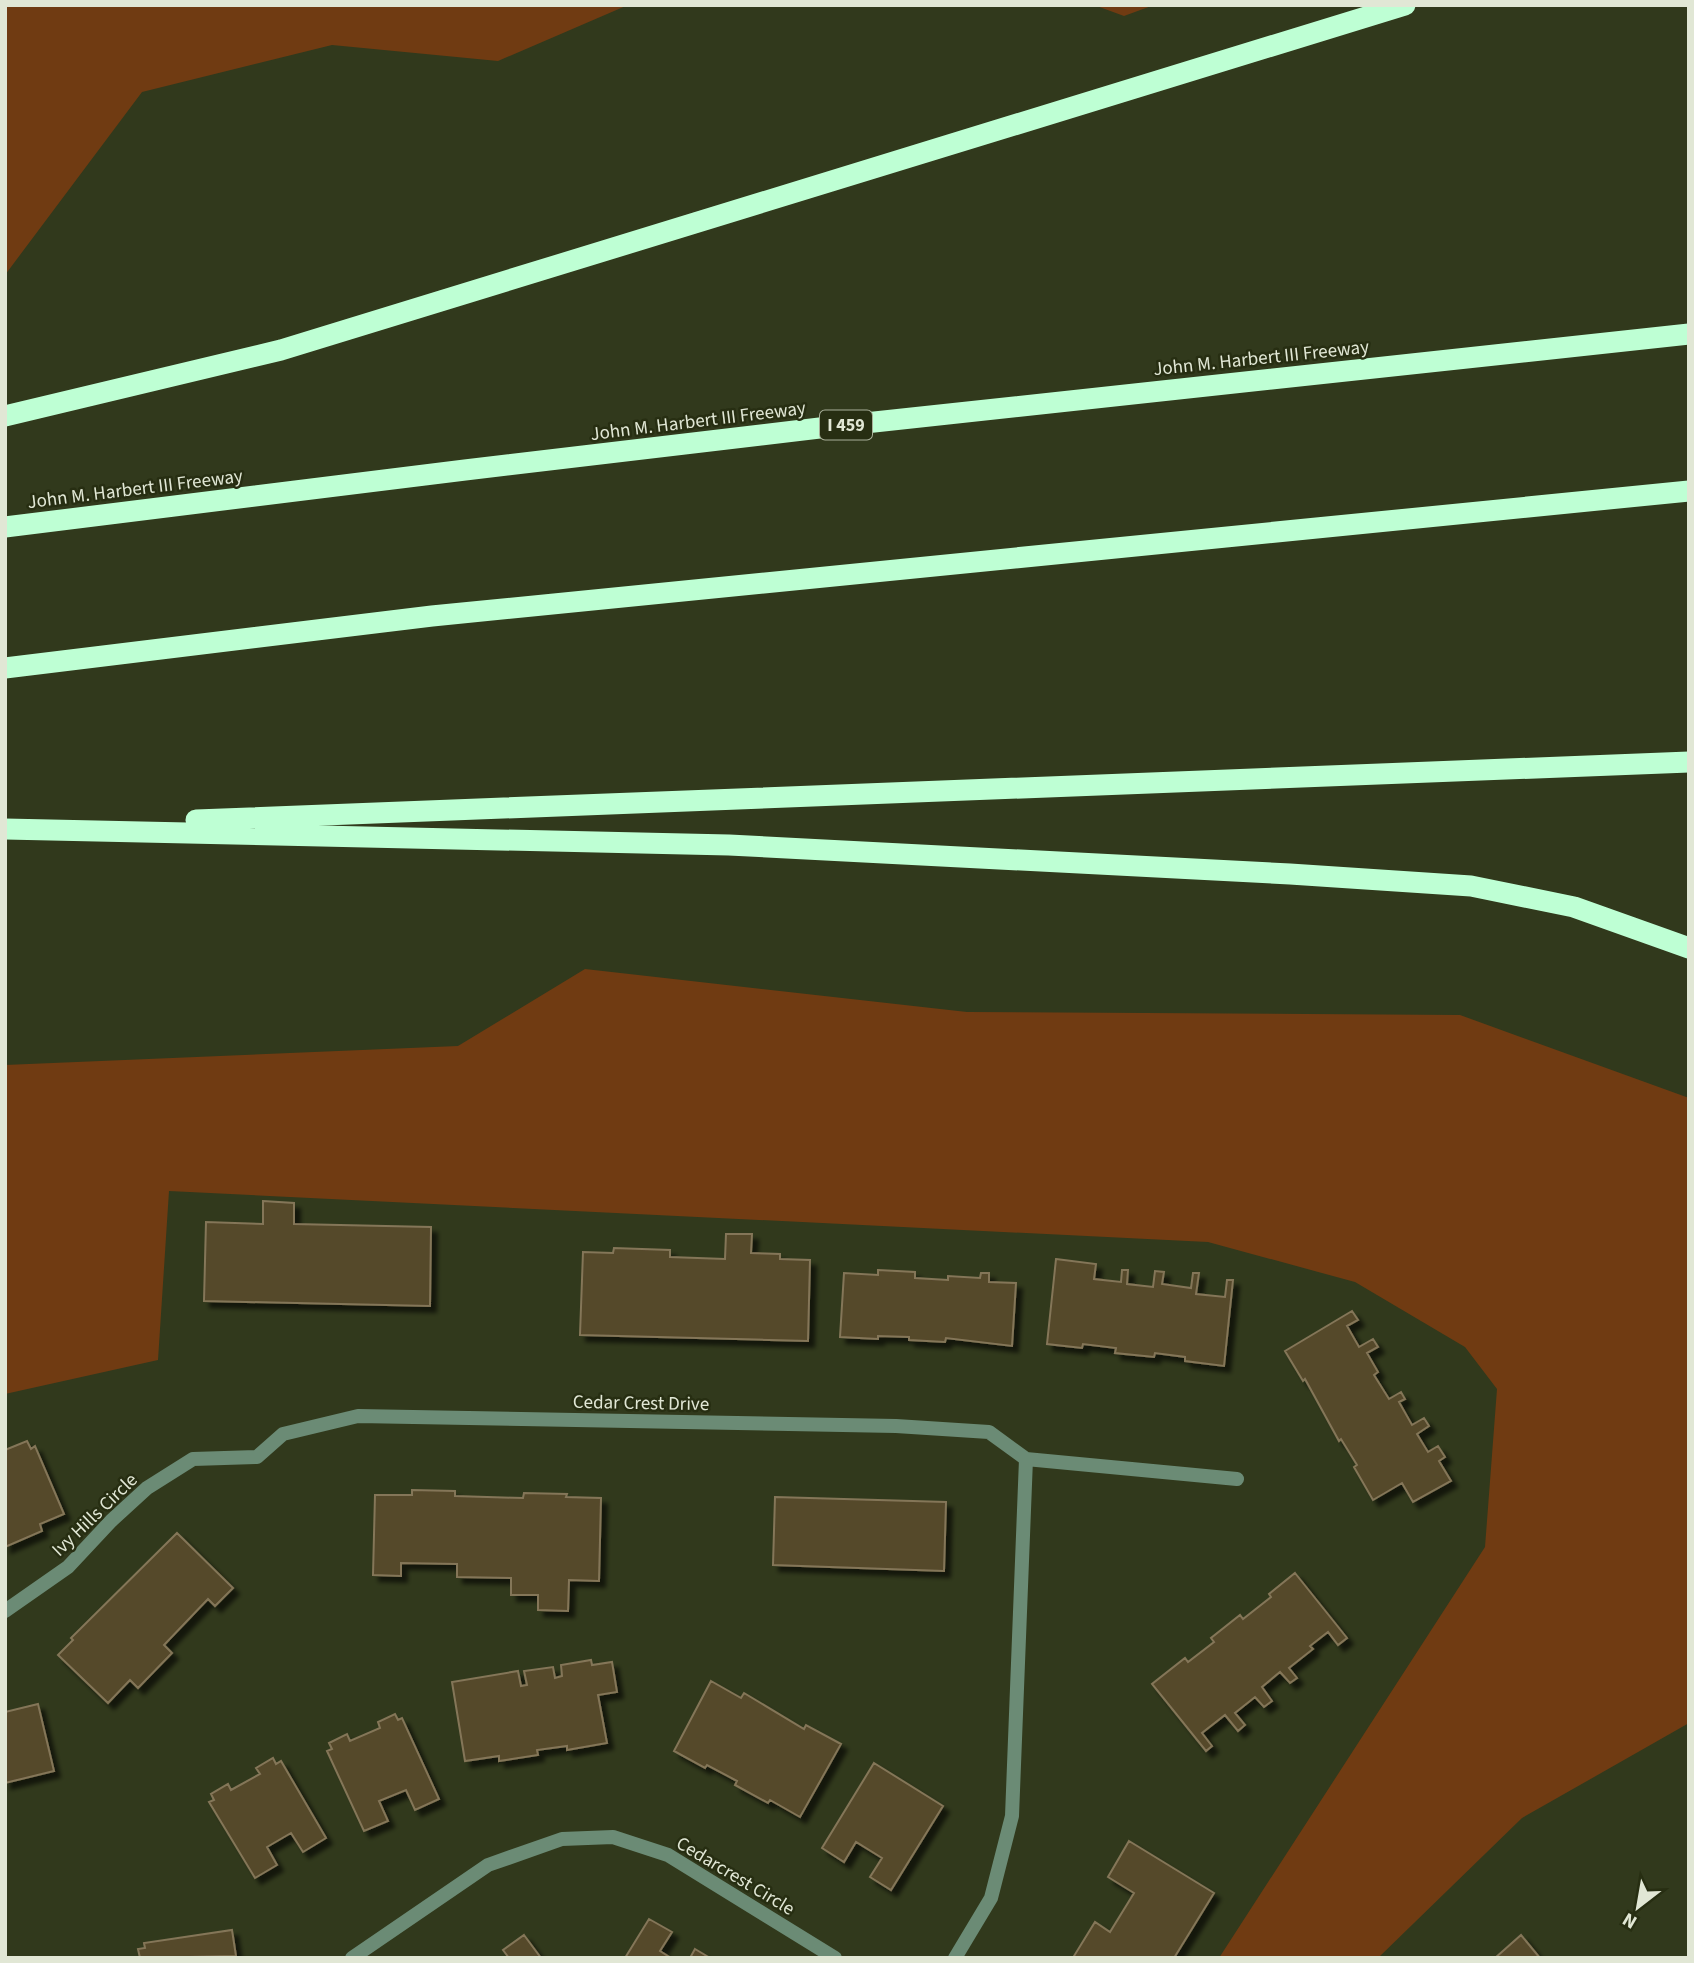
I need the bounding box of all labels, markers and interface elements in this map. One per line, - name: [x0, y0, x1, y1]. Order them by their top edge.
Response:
- street label: John M. Harbert III Freeway: [1152, 334, 1370, 383]
- street label: John M. Harbert III Freeway: [589, 395, 807, 448]
- road number: I 459: [820, 410, 872, 440]
- street label: John M. Harbert III Freeway: [26, 463, 244, 516]
- street label: Cedar Crest Drive: [573, 1389, 709, 1418]
- street label: Ivy Hills Circle: [46, 1467, 144, 1563]
- street label: Cedarcrest Circle: [671, 1830, 800, 1922]
- north arrow: [1603, 1872, 1673, 1942]
- text: N: [1618, 1905, 1642, 1935]

